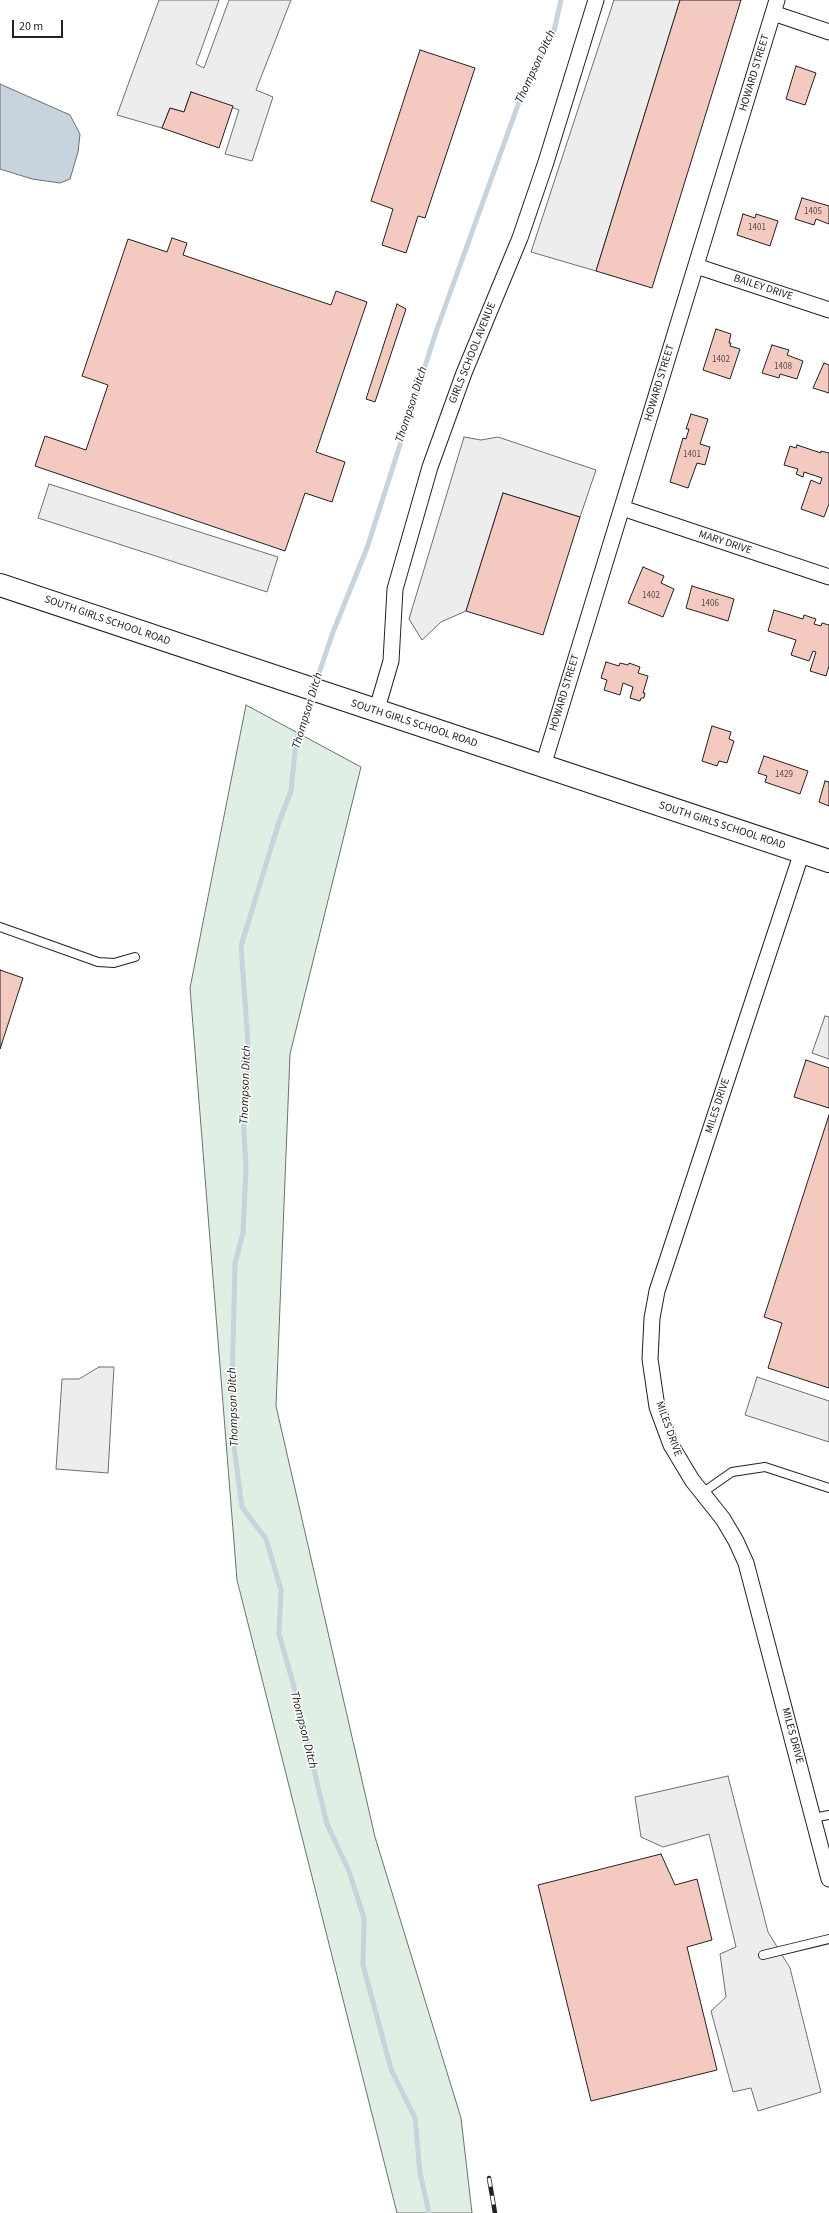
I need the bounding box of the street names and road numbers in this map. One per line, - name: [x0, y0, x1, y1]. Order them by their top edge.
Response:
- street label: HOWARD STREET: [737, 33, 773, 113]
- street label: BAILEY DRIVE: [732, 272, 794, 304]
- street label: GIRLS SCHOOL AVENUE: [447, 301, 499, 405]
- street label: HOWARD STREET: [642, 343, 678, 423]
- street label: MARY DRIVE: [697, 528, 753, 558]
- street label: SOUTH GIRLS SCHOOL ROAD: [42, 593, 172, 649]
- street label: HOWARD STREET: [547, 653, 583, 733]
- street label: SOUTH GIRLS SCHOOL ROAD: [349, 697, 479, 751]
- street label: SOUTH GIRLS SCHOOL ROAD: [657, 799, 787, 853]
- street label: MILES DRIVE: [703, 1077, 733, 1135]
- street label: MILES DRIVE: [652, 1400, 684, 1458]
- street label: MILES DRIVE: [778, 1707, 806, 1765]

